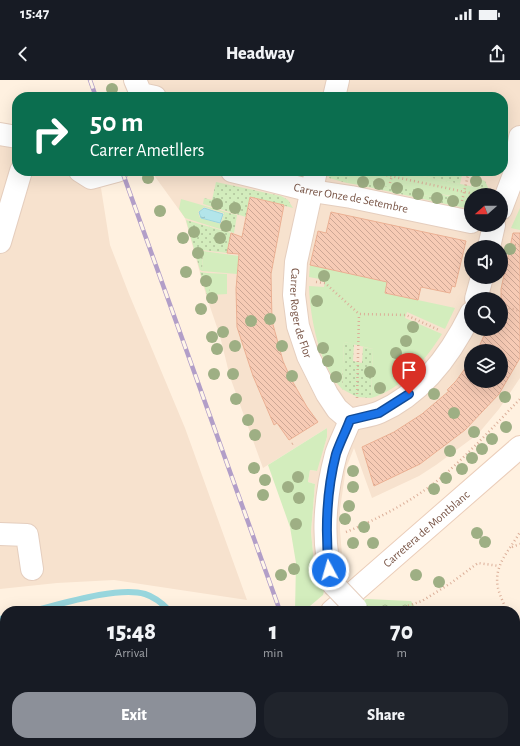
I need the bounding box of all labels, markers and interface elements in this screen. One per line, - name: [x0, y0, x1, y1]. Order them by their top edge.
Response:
- text: 15:47: [20, 6, 49, 21]
- icon: back: [12, 43, 34, 65]
- icon: share: [486, 43, 508, 65]
- text: Headway: [226, 45, 294, 63]
- icon: right: [24, 108, 76, 160]
- text: 50 m: [90, 109, 144, 137]
- text: Carrer Ametllers: [90, 142, 205, 160]
- street label: Carrer Onze de Setembre: [293, 181, 409, 215]
- north arrow: [464, 188, 508, 232]
- map controls: [464, 188, 508, 388]
- button: sound: [464, 240, 508, 284]
- street label: Carrer Roger de Flor: [288, 268, 314, 360]
- button: search: [464, 292, 508, 336]
- button: layers: [464, 344, 508, 388]
- pin: [392, 353, 426, 394]
- icon: arrive: [398, 359, 420, 381]
- street label: Carretera de Montblanc: [381, 488, 472, 569]
- position arrow: [308, 549, 350, 591]
- text: 15:48: [107, 620, 156, 644]
- text: 1: [269, 620, 278, 644]
- text: 70: [390, 620, 413, 644]
- text: Arrival: [115, 647, 148, 660]
- text: min: [263, 647, 283, 660]
- text: m: [396, 647, 407, 660]
- button: Exit: [12, 692, 256, 738]
- button: Share: [264, 692, 508, 738]

